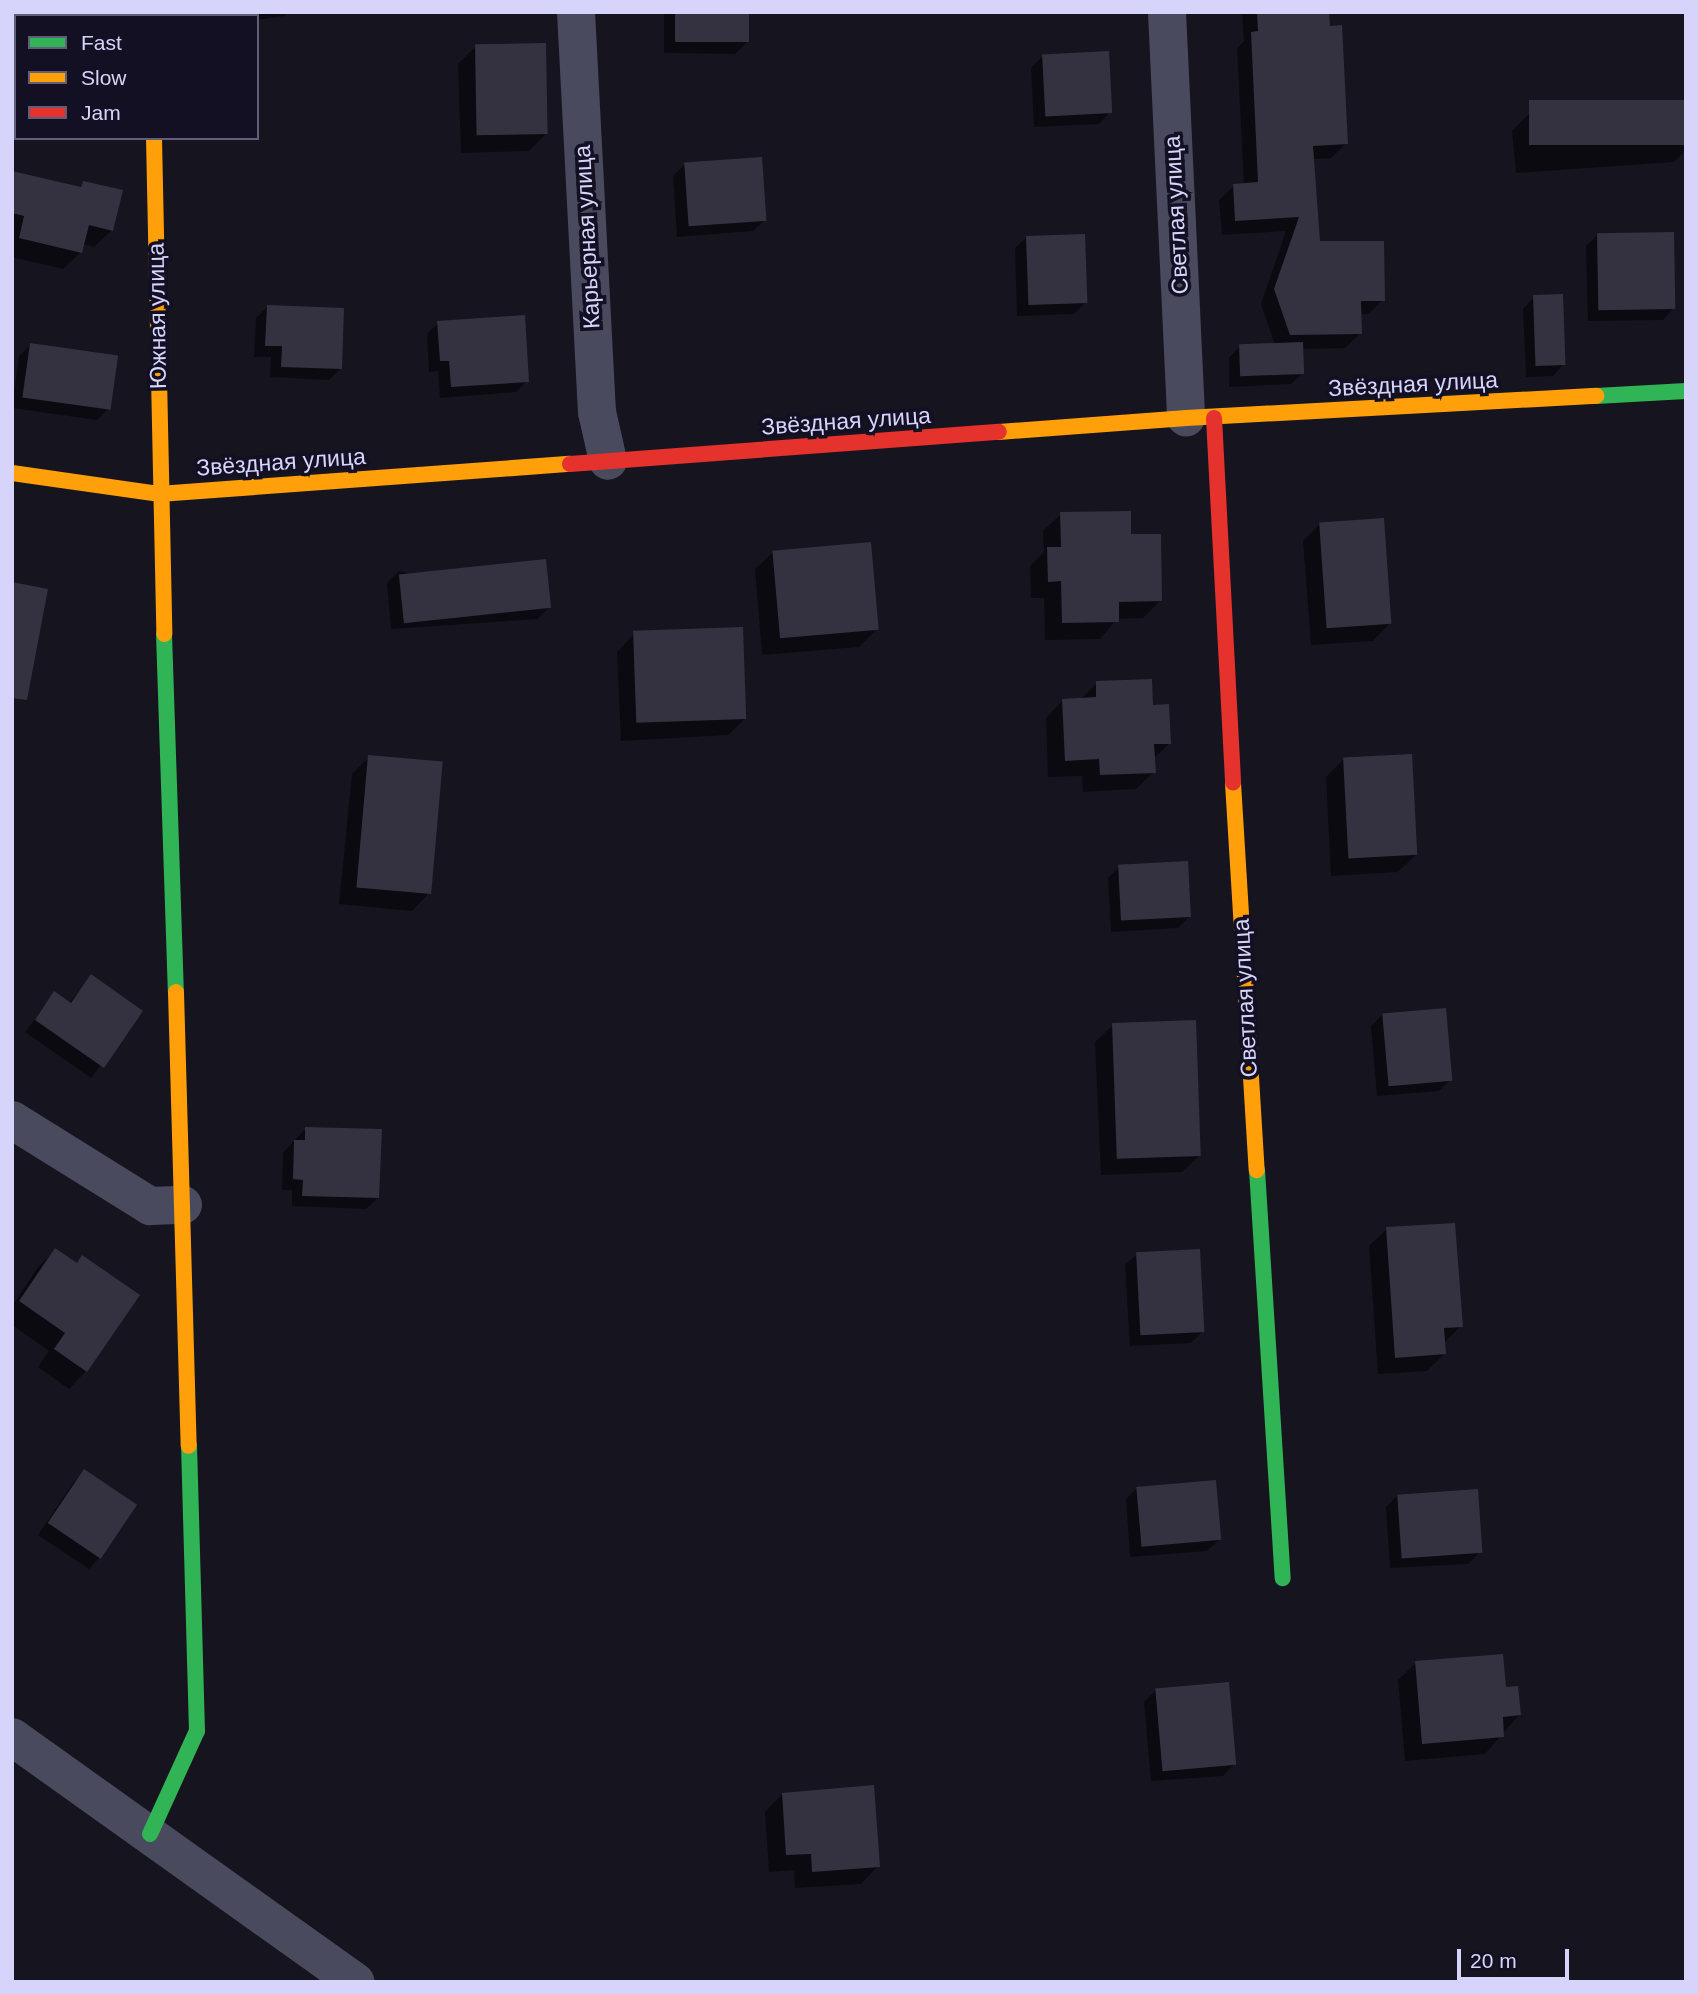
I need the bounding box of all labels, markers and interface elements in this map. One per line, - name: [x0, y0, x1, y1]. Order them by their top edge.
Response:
- legend: [14, 14, 259, 140]
- text: Fast: [81, 31, 122, 54]
- text: Slow: [81, 66, 127, 89]
- text: Jam: [81, 101, 121, 124]
- street label: Светлая улица: [1158, 135, 1194, 295]
- street label: Карьерная улица: [568, 144, 606, 330]
- street label: Южная улица: [142, 243, 172, 389]
- street label: Звёздная улица: [1327, 366, 1499, 402]
- street label: Звёздная улица: [760, 401, 932, 441]
- street label: Звёздная улица: [195, 442, 367, 482]
- street label: Светлая улица: [1227, 918, 1263, 1078]
- scale bar: [1460, 1934, 1572, 1978]
- text: 20 m: [1470, 1949, 1517, 1972]

